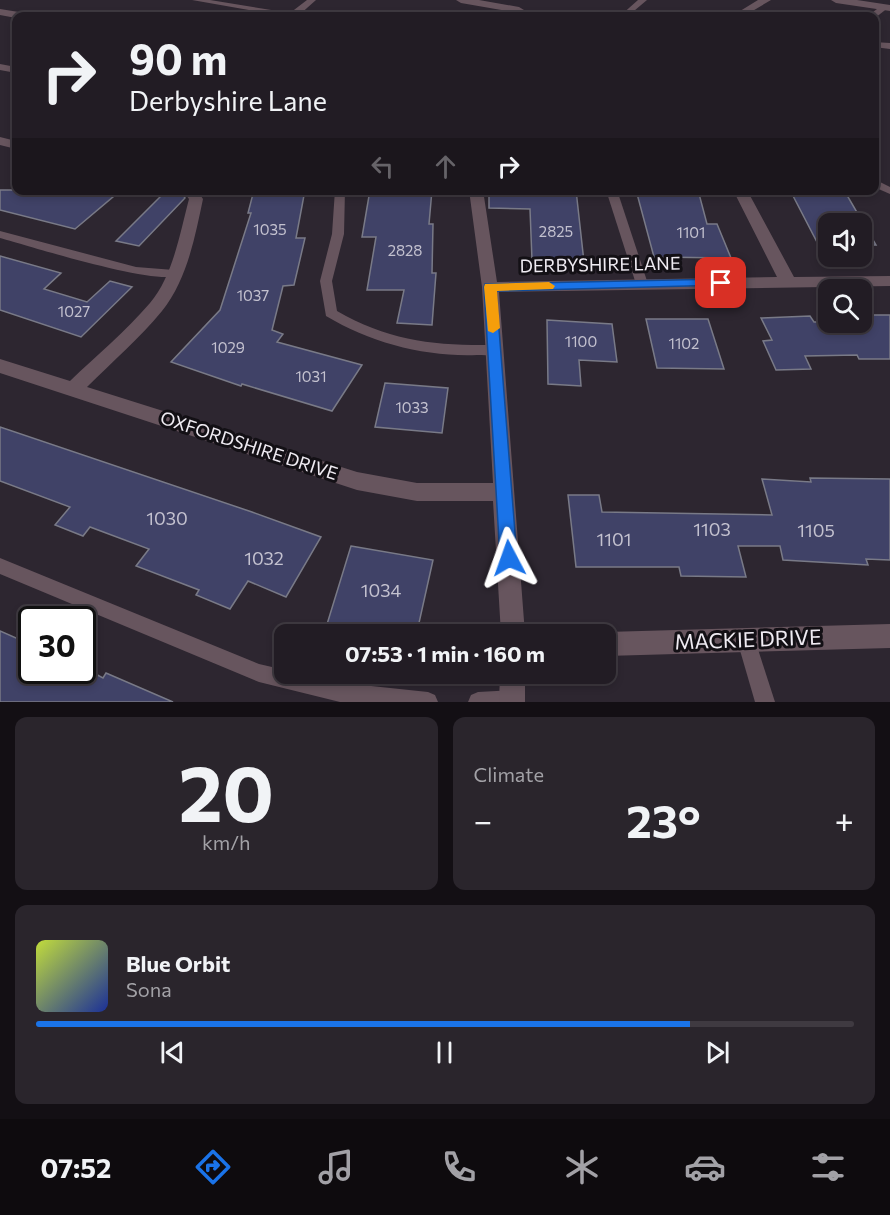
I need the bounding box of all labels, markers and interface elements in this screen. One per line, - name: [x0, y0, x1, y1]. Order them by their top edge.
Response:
- text: 90 m: [129, 32, 228, 84]
- icon: right: [30, 36, 108, 114]
- text: Derbyshire Lane: [129, 84, 327, 117]
- icon: left: [366, 150, 399, 183]
- icon: ahead: [429, 150, 462, 183]
- icon: right: [492, 150, 525, 183]
- map controls: [818, 213, 872, 333]
- button: sound: [818, 213, 872, 267]
- house number: 1035: [253, 220, 287, 238]
- house number: 2825: [539, 222, 573, 240]
- house number: 1101: [676, 223, 706, 241]
- house number: 2828: [388, 241, 422, 259]
- street label: DERBYSHIRE LANE: [519, 252, 681, 276]
- pin: [695, 257, 746, 308]
- icon: arrive: [704, 266, 737, 299]
- button: search: [818, 279, 872, 333]
- house number: 1037: [237, 286, 269, 304]
- house number: 1027: [58, 302, 90, 320]
- house number: 1100: [565, 332, 597, 350]
- house number: 1102: [669, 334, 699, 352]
- house number: 1029: [211, 338, 245, 356]
- house number: 1031: [295, 367, 327, 385]
- house number: 1033: [395, 398, 429, 416]
- street label: OXFORDSHIRE DRIVE: [158, 406, 341, 484]
- house number: 1030: [146, 507, 188, 529]
- house number: 1103: [693, 518, 731, 540]
- house number: 1105: [797, 519, 835, 541]
- position arrow: [477, 526, 541, 590]
- house number: 1101: [597, 528, 631, 550]
- house number: 1032: [244, 547, 284, 569]
- house number: 1034: [361, 579, 401, 601]
- speed limit sign: 30: [18, 606, 96, 684]
- street label: MACKIE DRIVE: [674, 623, 822, 654]
- text: 07:53 · 1 min · 160 m: [345, 640, 545, 667]
- text: 20: [178, 743, 274, 838]
- text: Climate: [474, 762, 544, 786]
- text: 23°: [626, 792, 701, 847]
- text: −: [474, 799, 492, 840]
- text: +: [835, 799, 854, 840]
- text: km/h: [202, 830, 251, 854]
- text: Blue Orbit: [126, 950, 230, 977]
- text: Sona: [126, 977, 172, 1001]
- icon: previous: [156, 1036, 189, 1069]
- icon: pause: [428, 1036, 461, 1069]
- icon: next: [701, 1036, 734, 1069]
- icon: directions: [192, 1146, 234, 1188]
- icon: music: [315, 1146, 357, 1188]
- icon: phone: [438, 1146, 480, 1188]
- icon: climate: [561, 1146, 603, 1188]
- icon: car: [684, 1146, 726, 1188]
- icon: filters: [807, 1146, 849, 1188]
- text: 07:52: [41, 1151, 111, 1184]

